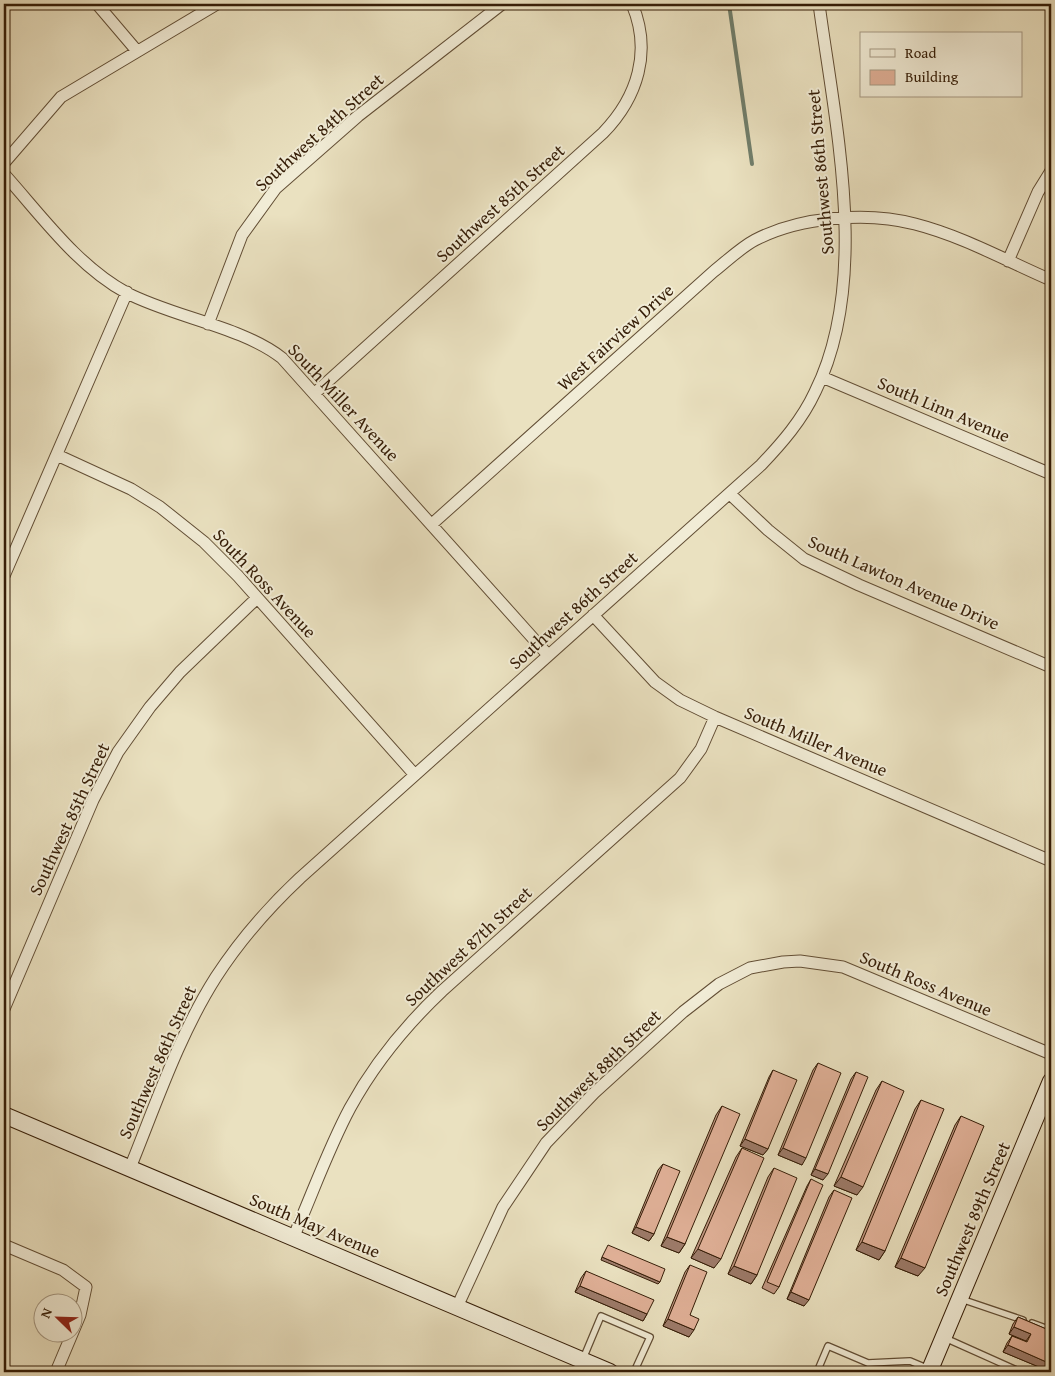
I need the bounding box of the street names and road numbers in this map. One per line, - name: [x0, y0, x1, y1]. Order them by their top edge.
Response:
- street label: Southwest 84th Street: [248, 66, 390, 198]
- street label: Southwest 86th Street: [799, 88, 841, 256]
- street label: Southwest 85th Street: [429, 137, 571, 269]
- street label: West Fairview Drive: [551, 277, 679, 397]
- street label: South Miller Avenue: [282, 337, 406, 467]
- street label: South Linn Avenue: [874, 369, 1014, 449]
- street label: South Ross Avenue: [207, 522, 323, 644]
- street label: South Lawton Avenue Drive: [804, 528, 1004, 636]
- street label: Southwest 86th Street: [502, 544, 644, 676]
- street label: South Miller Avenue: [740, 699, 892, 783]
- street label: Southwest 85th Street: [22, 738, 117, 900]
- street label: Southwest 87th Street: [398, 879, 538, 1012]
- street label: South Ross Avenue: [856, 943, 996, 1023]
- street label: Southwest 86th Street: [111, 980, 203, 1143]
- street label: Southwest 88th Street: [529, 1002, 667, 1137]
- street label: Southwest 89th Street: [927, 1137, 1017, 1301]
- street label: South May Avenue: [245, 1185, 385, 1265]

